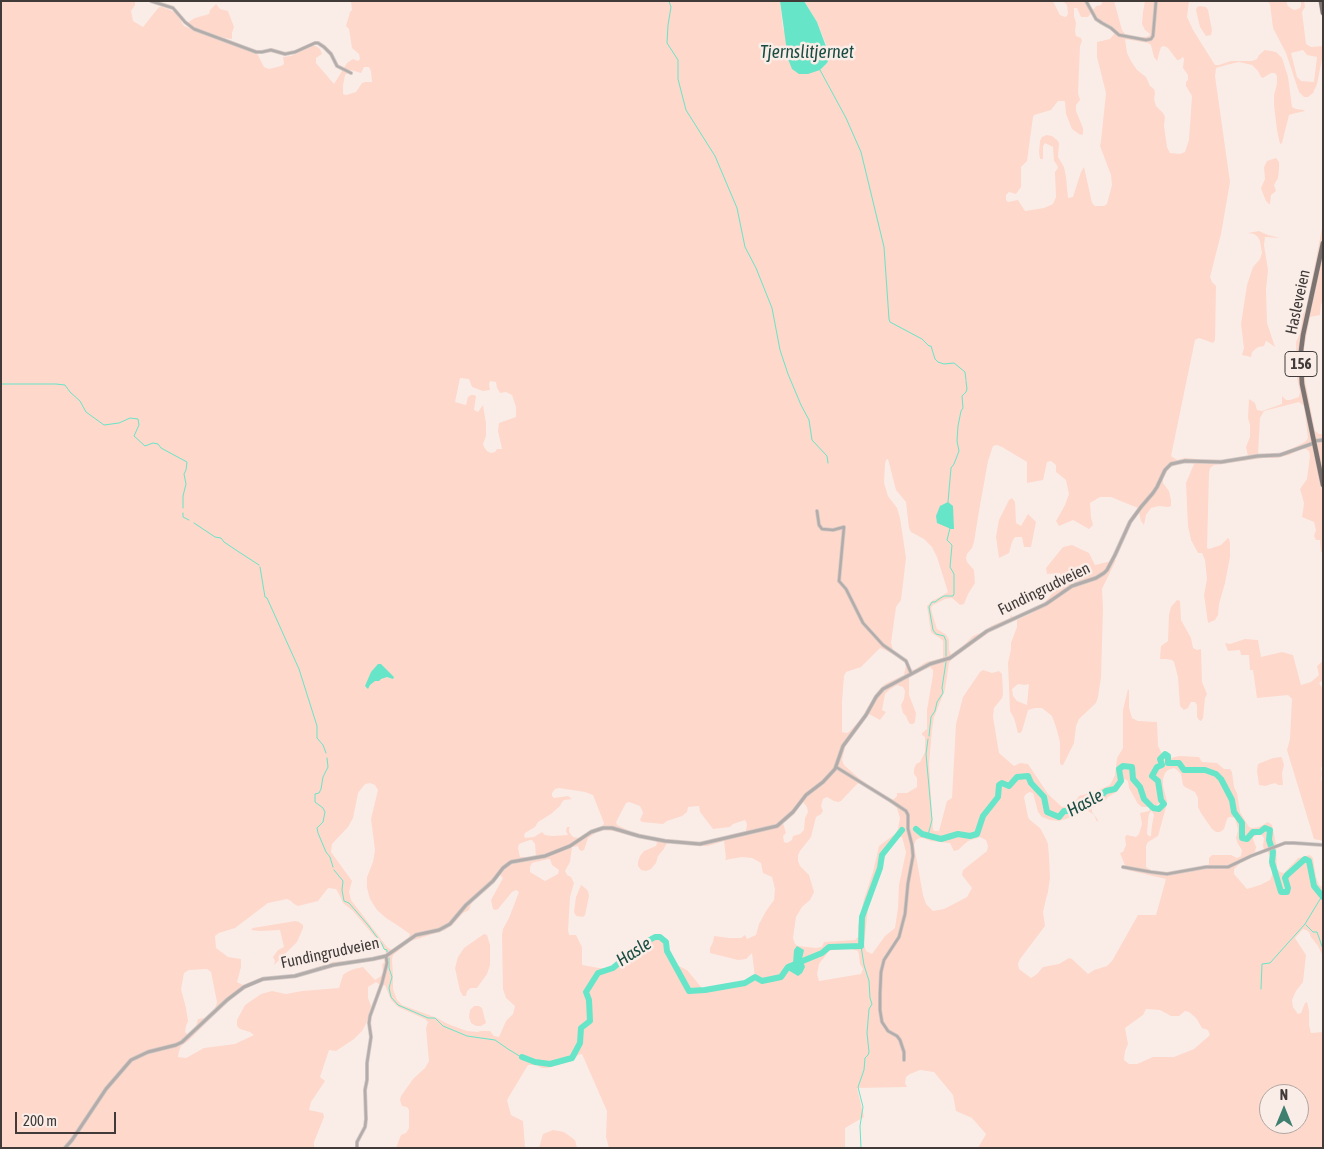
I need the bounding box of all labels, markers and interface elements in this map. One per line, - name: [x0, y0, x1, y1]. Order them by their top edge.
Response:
- water label: Tjernslitjernet: [760, 41, 854, 63]
- street label: Hasleveien: [1282, 268, 1314, 336]
- road number: 156: [1285, 352, 1317, 376]
- street label: Fundingrudveien: [995, 558, 1093, 620]
- water label: Hasle: [1063, 785, 1107, 821]
- street label: Fundingrudveien: [279, 933, 381, 973]
- water label: Hasle: [612, 933, 656, 971]
- north arrow: [1259, 1084, 1309, 1134]
- text: N: [1280, 1087, 1288, 1103]
- scale bar: [18, 1102, 119, 1134]
- text: 200 m: [23, 1112, 57, 1129]

